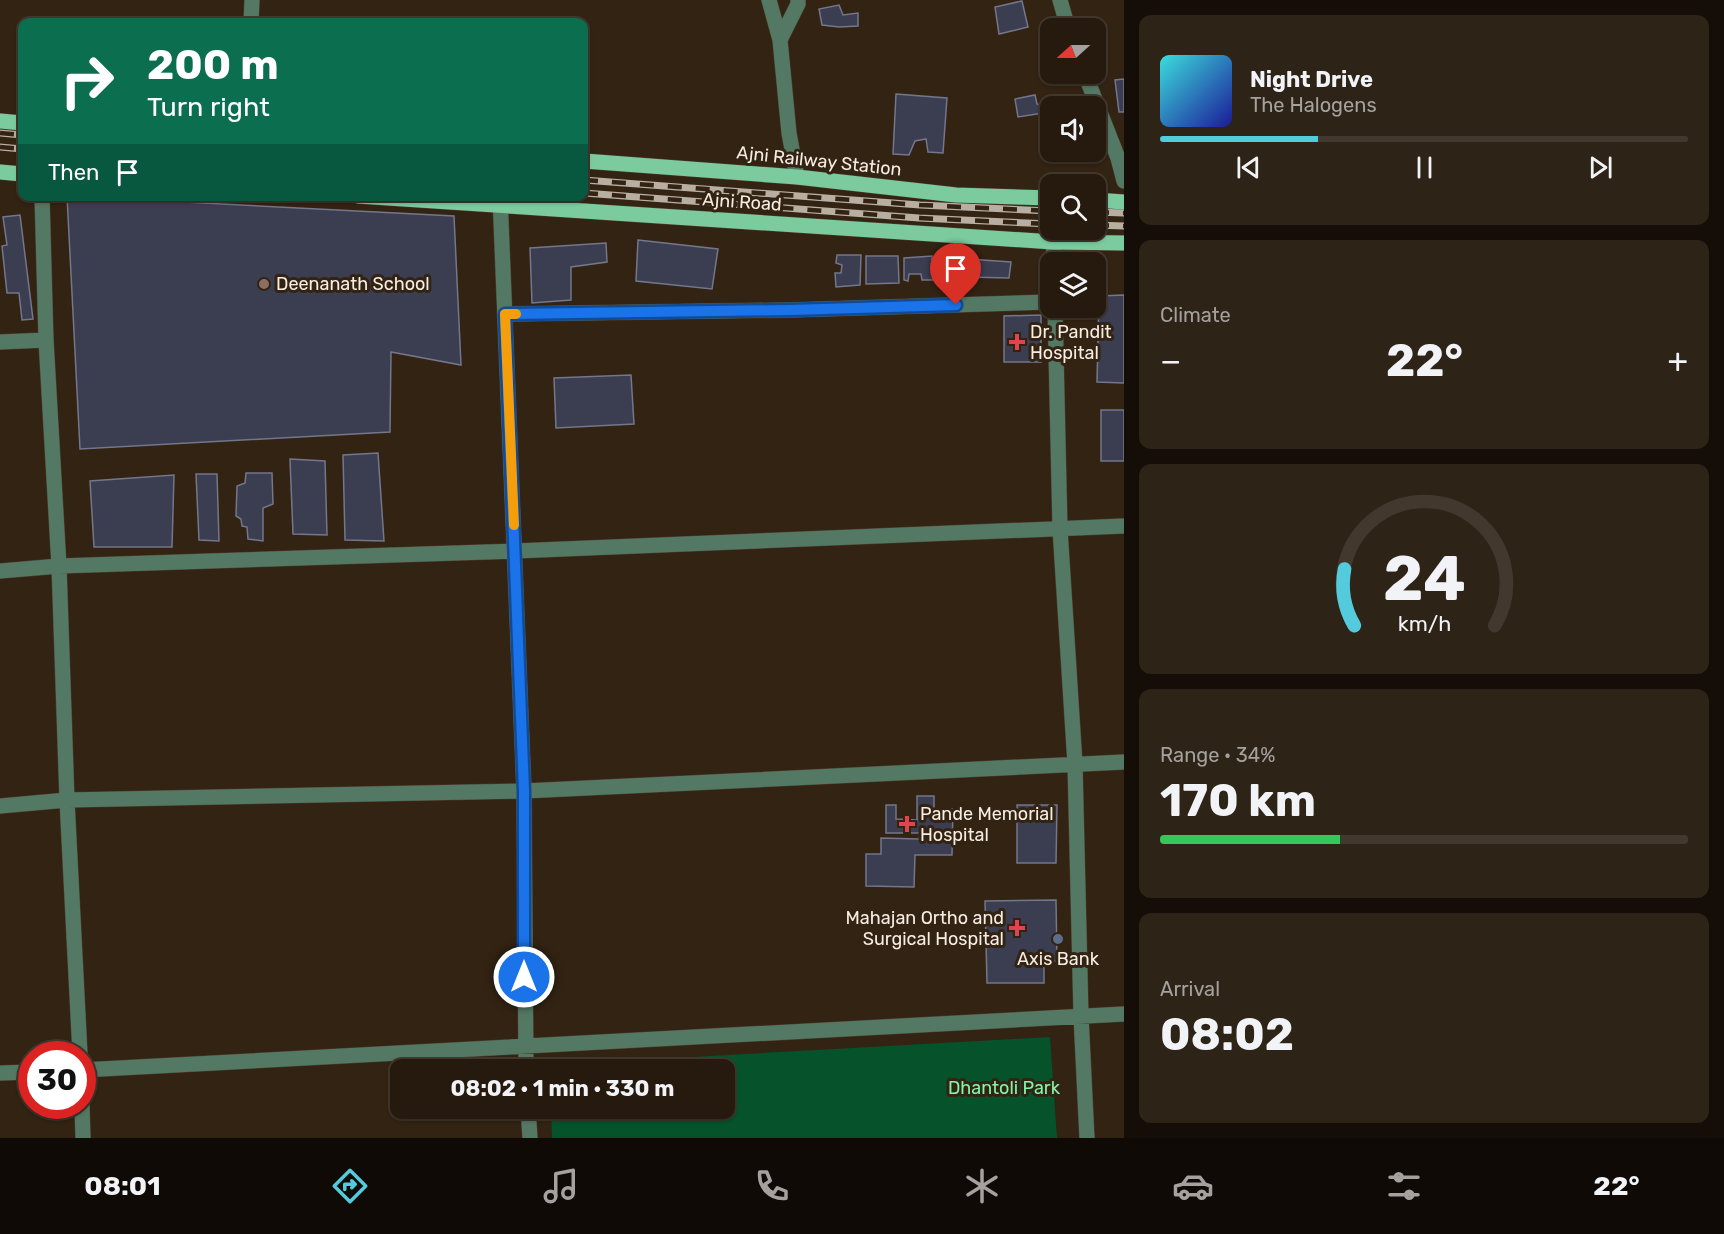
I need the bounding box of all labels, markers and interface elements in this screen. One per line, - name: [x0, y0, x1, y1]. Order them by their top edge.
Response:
- north arrow: [1040, 18, 1106, 84]
- map controls: [1040, 18, 1106, 318]
- text: 200 m: [147, 40, 279, 90]
- icon: right: [48, 42, 126, 120]
- text: Night Drive: [1250, 66, 1373, 93]
- text: Turn right: [147, 91, 270, 123]
- text: The Halogens: [1250, 93, 1377, 117]
- button: sound: [1040, 96, 1106, 162]
- street label: Ajni Railway Station: [735, 141, 903, 181]
- icon: previous: [1232, 151, 1265, 184]
- icon: pause: [1408, 151, 1441, 184]
- icon: next: [1584, 151, 1617, 184]
- icon: arrive: [111, 156, 144, 189]
- text: Then: [48, 159, 99, 186]
- button: search: [1040, 174, 1106, 240]
- street label: Ajni Road: [702, 188, 782, 216]
- pin: [930, 243, 981, 305]
- icon: arrive: [939, 252, 972, 285]
- button: layers: [1040, 252, 1106, 318]
- place label: Deenanath School: [276, 273, 430, 295]
- marker: Deenanath School: [257, 277, 271, 291]
- text: Climate: [1160, 303, 1231, 327]
- place label: Dr. Pandit Hospital: [1030, 321, 1112, 364]
- marker: Dr. Pandit Hospital: [1008, 333, 1026, 351]
- text: 22°: [1386, 334, 1463, 387]
- text: −: [1160, 341, 1181, 380]
- text: +: [1667, 341, 1688, 380]
- text: 24: [1383, 542, 1465, 616]
- text: km/h: [1397, 611, 1451, 636]
- text: Range · 34%: [1160, 743, 1275, 767]
- text: 170 km: [1160, 774, 1316, 827]
- place label: Pande Memorial Hospital: [920, 803, 1054, 846]
- marker: Pande Memorial Hospital: [898, 815, 916, 833]
- place label: Mahajan Ortho and Surgical Hospital: [846, 907, 1004, 950]
- marker: Mahajan Ortho and Surgical Hospital: [1008, 919, 1026, 937]
- marker: Axis Bank: [1051, 932, 1065, 946]
- position arrow: [492, 945, 556, 1009]
- place label: Axis Bank: [1017, 948, 1100, 970]
- text: Arrival: [1160, 977, 1220, 1001]
- text: 08:02: [1160, 1008, 1294, 1061]
- speed limit sign: 30: [18, 1041, 96, 1119]
- text: 08:02 · 1 min · 330 m: [451, 1075, 674, 1102]
- park label: Dhantoli Park: [948, 1077, 1061, 1099]
- icon: directions: [329, 1165, 371, 1207]
- icon: music: [540, 1165, 582, 1207]
- icon: phone: [751, 1165, 793, 1207]
- icon: climate: [961, 1165, 1003, 1207]
- icon: car: [1172, 1165, 1214, 1207]
- icon: filters: [1383, 1165, 1425, 1207]
- text: 08:01: [84, 1170, 161, 1202]
- text: 22°: [1593, 1170, 1640, 1202]

